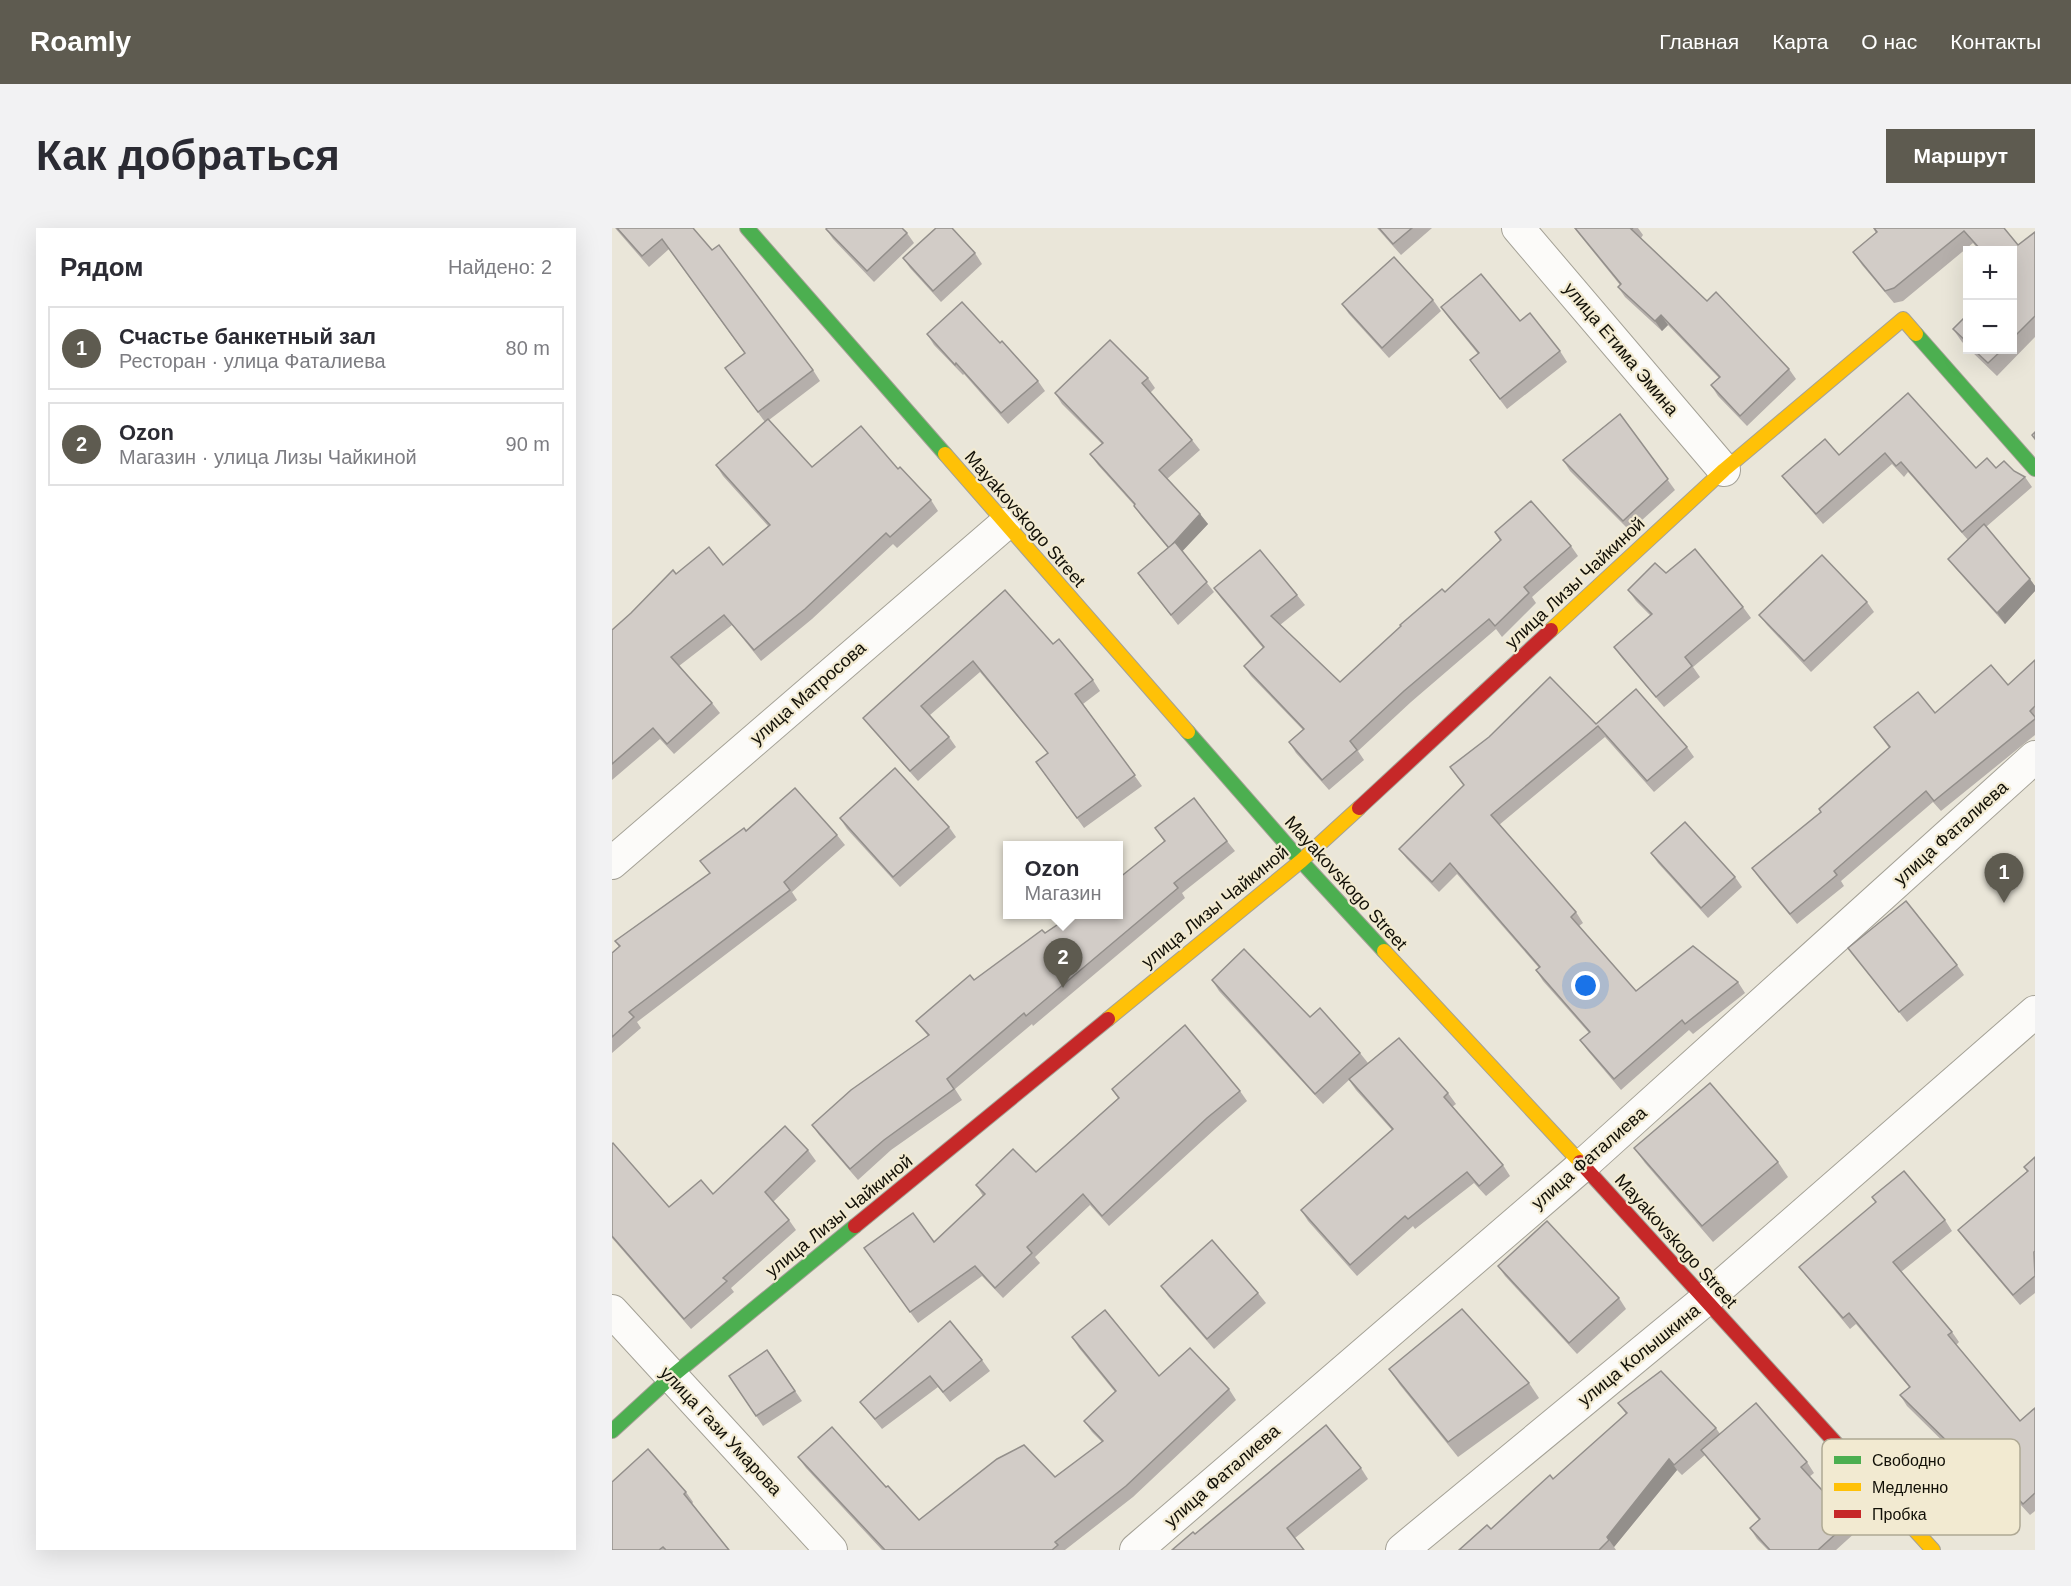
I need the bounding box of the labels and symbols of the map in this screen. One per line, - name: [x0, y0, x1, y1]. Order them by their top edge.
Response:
- street label: улица Етима Эмина: [1560, 278, 1683, 420]
- street label: Mayakovskogo Street: [961, 447, 1089, 591]
- street label: улица Лизы Чайкиной: [1501, 513, 1649, 653]
- street label: улица Матросова: [746, 637, 870, 748]
- street label: улица Фаталиева: [1890, 776, 2013, 889]
- street label: Mayakovskogo Street: [1281, 812, 1411, 954]
- street label: улица Лизы Чайкиной: [1138, 842, 1292, 972]
- pin: 1: [1984, 854, 2024, 903]
- pin: 2: [1044, 938, 1082, 988]
- your location: [1571, 971, 1600, 1000]
- street label: улица Фаталиева: [1527, 1102, 1651, 1213]
- street label: улица Лизы Чайкиной: [762, 1151, 916, 1281]
- street label: Mayakovskogo Street: [1611, 1170, 1741, 1312]
- street label: улица Колышкина: [1574, 1299, 1704, 1410]
- street label: улица Гази Умарова: [656, 1362, 787, 1500]
- street label: улица Фаталиева: [1160, 1420, 1284, 1531]
- legend: [1822, 1439, 2020, 1535]
- text: Свободно: [1872, 1452, 1946, 1469]
- text: Медленно: [1872, 1479, 1948, 1496]
- text: Пробка: [1872, 1506, 1927, 1523]

